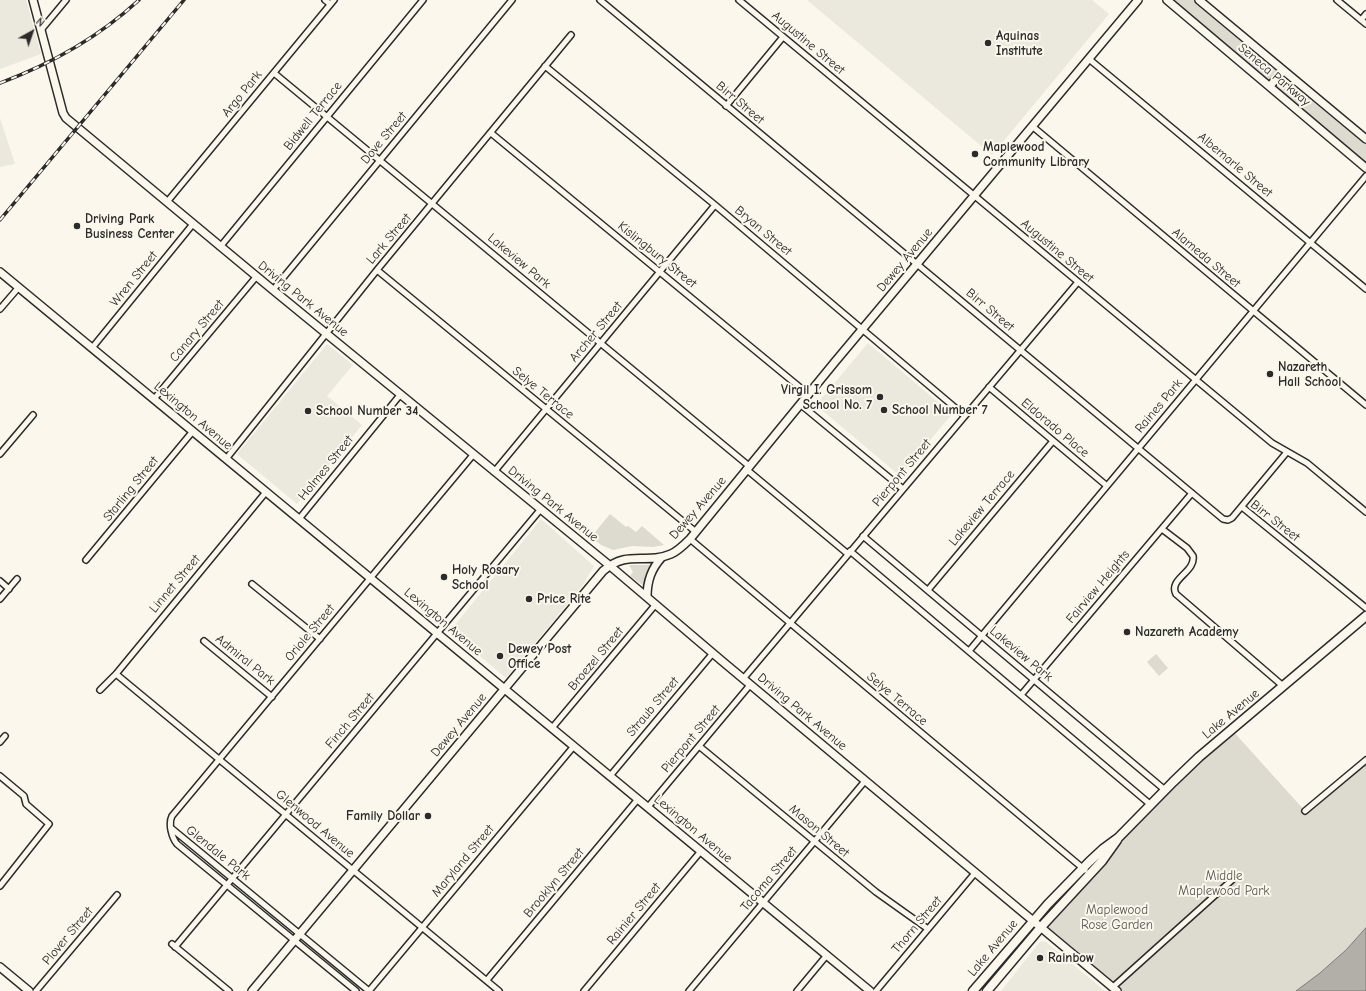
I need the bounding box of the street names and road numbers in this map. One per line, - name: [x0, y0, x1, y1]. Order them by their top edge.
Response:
- street label: Augustine Street: [768, 8, 848, 78]
- street label: Seneca Parkway: [1235, 40, 1313, 110]
- street label: Argo Park: [219, 68, 265, 120]
- street label: Birr Street: [713, 78, 767, 128]
- street label: Bidwell Terrace: [281, 79, 345, 153]
- street label: Dove Street: [358, 109, 410, 167]
- street label: Albemarle Street: [1194, 129, 1276, 201]
- street label: Bryan Street: [731, 203, 795, 259]
- street label: Lark Street: [363, 210, 415, 268]
- street label: Augustine Street: [1017, 216, 1097, 286]
- street label: Kislingbury Street: [614, 218, 700, 292]
- street label: Dewey Avenue: [874, 225, 936, 295]
- street label: Alameda Street: [1168, 225, 1244, 291]
- street label: Lakeview Park: [484, 230, 554, 292]
- street label: Wren Street: [107, 248, 161, 310]
- street label: Driving Park Avenue: [255, 258, 351, 340]
- street label: Birr Street: [963, 285, 1017, 335]
- street label: Canary Street: [166, 297, 228, 365]
- street label: Archer Street: [566, 299, 626, 365]
- street label: Selye Terrace: [509, 363, 577, 423]
- street label: Raines Park: [1132, 376, 1186, 436]
- street label: Lexington Avenue: [151, 379, 235, 453]
- street label: Eldorado Place: [1018, 395, 1092, 461]
- street label: Holmes Street: [295, 433, 357, 503]
- street label: Pierpont Street: [869, 436, 935, 510]
- street label: Starling Street: [100, 453, 162, 525]
- street label: Driving Park Avenue: [505, 463, 601, 545]
- street label: Lakeview Terrace: [946, 467, 1018, 549]
- street label: Dewey Avenue: [666, 473, 730, 543]
- street label: Birr Street: [1247, 497, 1303, 545]
- street label: Fairview Heights: [1063, 547, 1133, 627]
- street label: Linnet Street: [146, 552, 204, 616]
- street label: Lexington Avenue: [401, 585, 485, 659]
- street label: Oriole Street: [282, 601, 338, 665]
- street label: Lakeview Park: [986, 623, 1056, 685]
- street label: Broezel Street: [565, 624, 627, 694]
- street label: Admiral Park: [212, 631, 278, 689]
- street label: Selye Terrace: [863, 669, 931, 729]
- street label: Driving Park Avenue: [754, 670, 850, 754]
- street label: Straub Street: [624, 674, 682, 740]
- street label: Lake Avenue: [1199, 686, 1263, 742]
- street label: Finch Street: [322, 690, 378, 752]
- street label: Dewey Avenue: [428, 690, 490, 760]
- street label: Pierpont Street: [658, 702, 724, 776]
- street label: Glenwood Avenue: [272, 787, 358, 861]
- street label: Lexington Avenue: [651, 792, 735, 866]
- street label: Mason Street: [786, 801, 852, 861]
- street label: Glendale Park: [183, 822, 253, 884]
- street label: Maryland Street: [428, 822, 498, 900]
- street label: Tacoma Street: [737, 843, 801, 915]
- street label: Brooklyn Street: [520, 845, 588, 921]
- street label: Rainier Street: [604, 880, 664, 948]
- street label: Thorn Street: [889, 893, 945, 957]
- street label: Plover Street: [39, 904, 97, 968]
- street label: Lake Avenue: [965, 916, 1021, 980]

